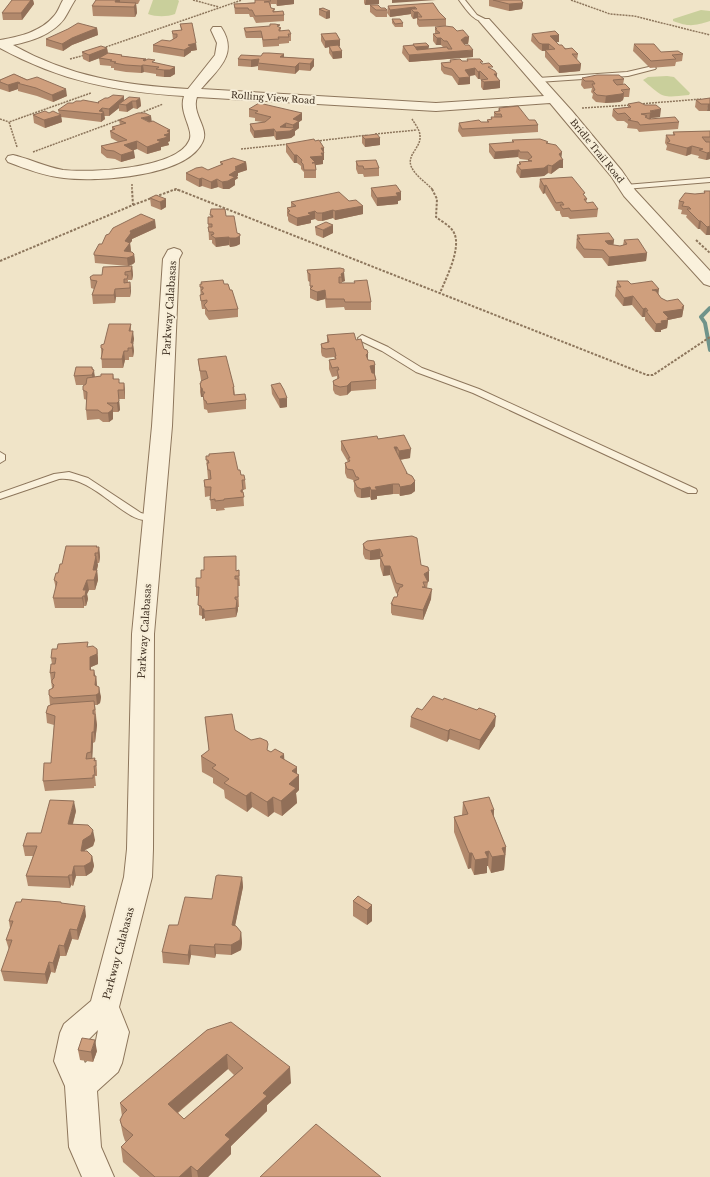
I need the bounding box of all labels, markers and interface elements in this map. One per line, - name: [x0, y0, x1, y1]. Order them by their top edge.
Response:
- street label: Rolling View Road: [230, 89, 316, 106]
- street label: Bridle Trail Road: [568, 116, 627, 185]
- street label: Parkway Calabasas: [160, 260, 179, 356]
- street label: Parkway Calabasas: [135, 583, 154, 679]
- street label: Parkway Calabasas: [100, 905, 137, 1001]

